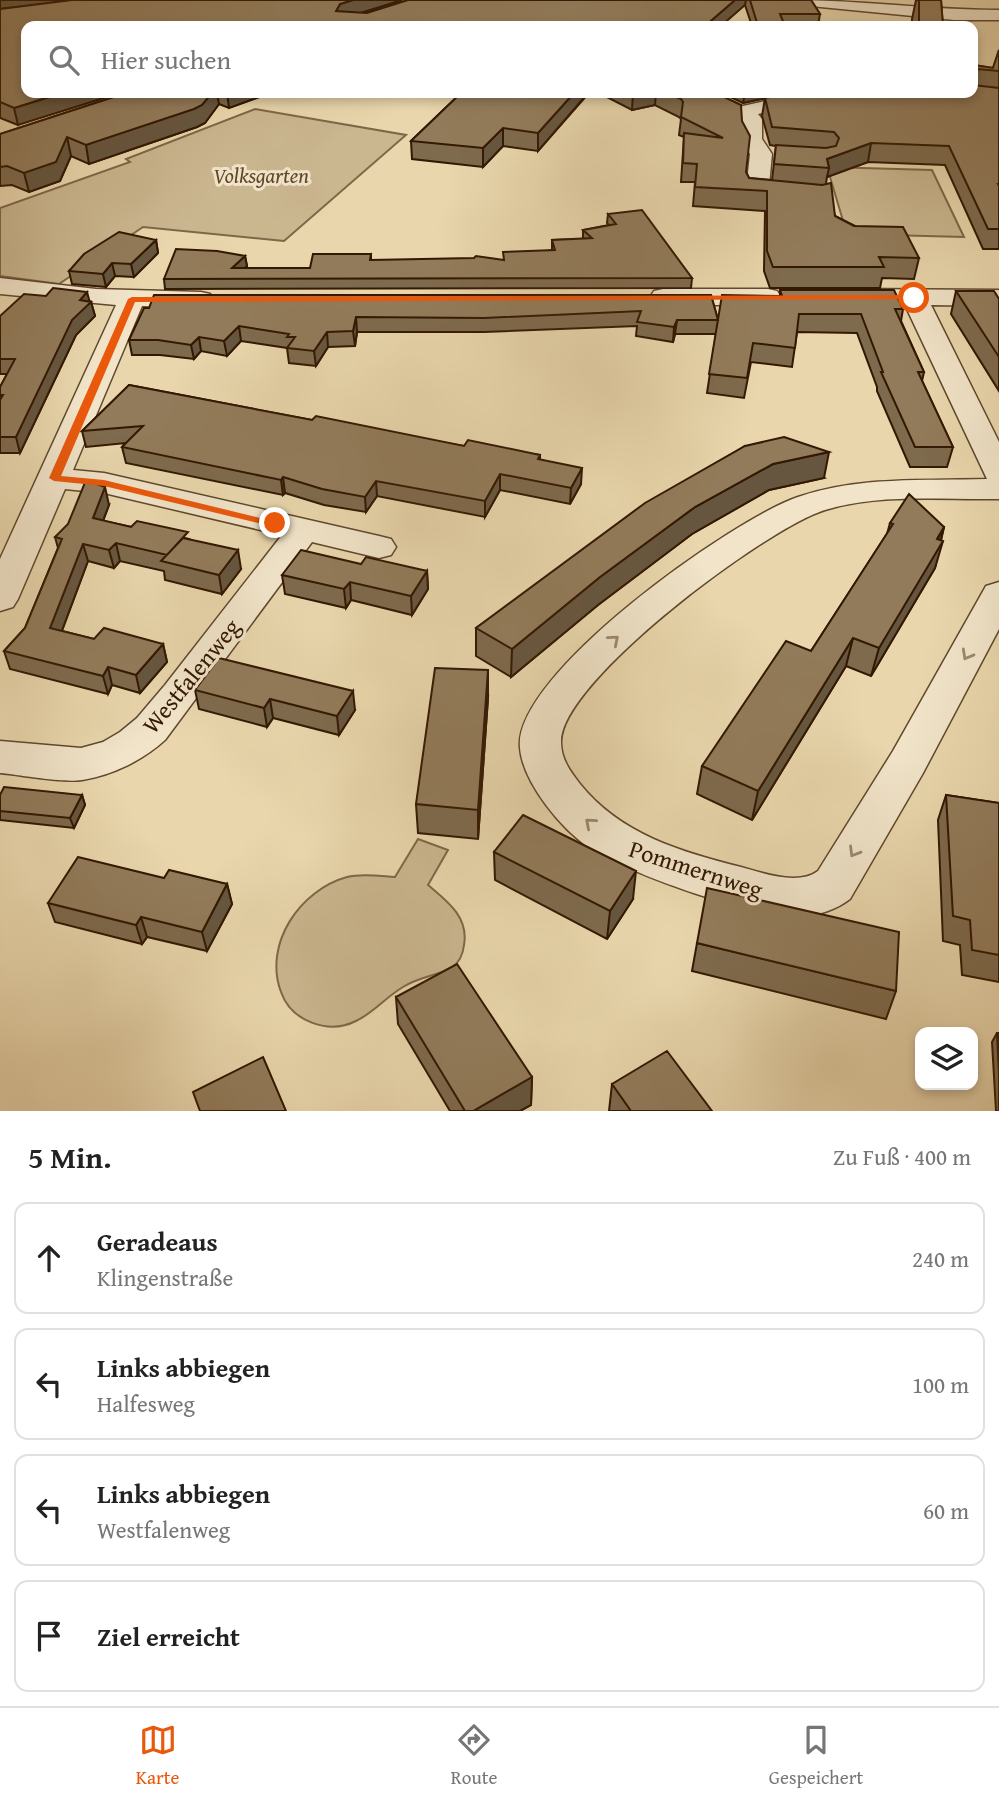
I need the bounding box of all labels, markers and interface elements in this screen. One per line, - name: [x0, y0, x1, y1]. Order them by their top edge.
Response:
- search box: [21, 21, 978, 98]
- text: Hier suchen: [101, 40, 231, 79]
- icon: search: [45, 41, 83, 79]
- park label: Volksgarten: [213, 160, 309, 191]
- route start: [898, 282, 929, 313]
- route end: [259, 507, 290, 538]
- street label: Westfalenweg: [134, 611, 248, 741]
- one-way arrow: [606, 636, 619, 648]
- one-way arrow: [962, 647, 975, 660]
- one-way arrow: [586, 819, 599, 831]
- street label: Pommernweg: [625, 831, 767, 907]
- one-way arrow: [849, 844, 862, 857]
- map controls: [915, 1027, 978, 1090]
- button: layers: [915, 1027, 978, 1090]
- text: 5 Min.: [28, 1135, 111, 1179]
- text: Zu Fuß · 400 m: [833, 1140, 971, 1173]
- text: Geradeaus: [97, 1222, 218, 1261]
- icon: ahead: [30, 1239, 68, 1277]
- text: 240 m: [912, 1242, 969, 1275]
- text: Klingenstraße: [97, 1261, 233, 1294]
- text: Links abbiegen: [97, 1348, 270, 1387]
- icon: left: [30, 1365, 68, 1403]
- text: 100 m: [912, 1368, 969, 1401]
- text: Halfesweg: [97, 1387, 195, 1420]
- text: Links abbiegen: [97, 1474, 270, 1513]
- icon: left: [30, 1491, 68, 1529]
- text: 60 m: [923, 1494, 969, 1527]
- text: Westfalenweg: [97, 1513, 230, 1546]
- icon: arrive: [30, 1617, 68, 1655]
- text: Ziel erreicht: [97, 1617, 240, 1656]
- tab: Karte: [136, 1721, 179, 1791]
- tab: Route: [451, 1721, 497, 1791]
- tab: Gespeichert: [769, 1721, 863, 1791]

